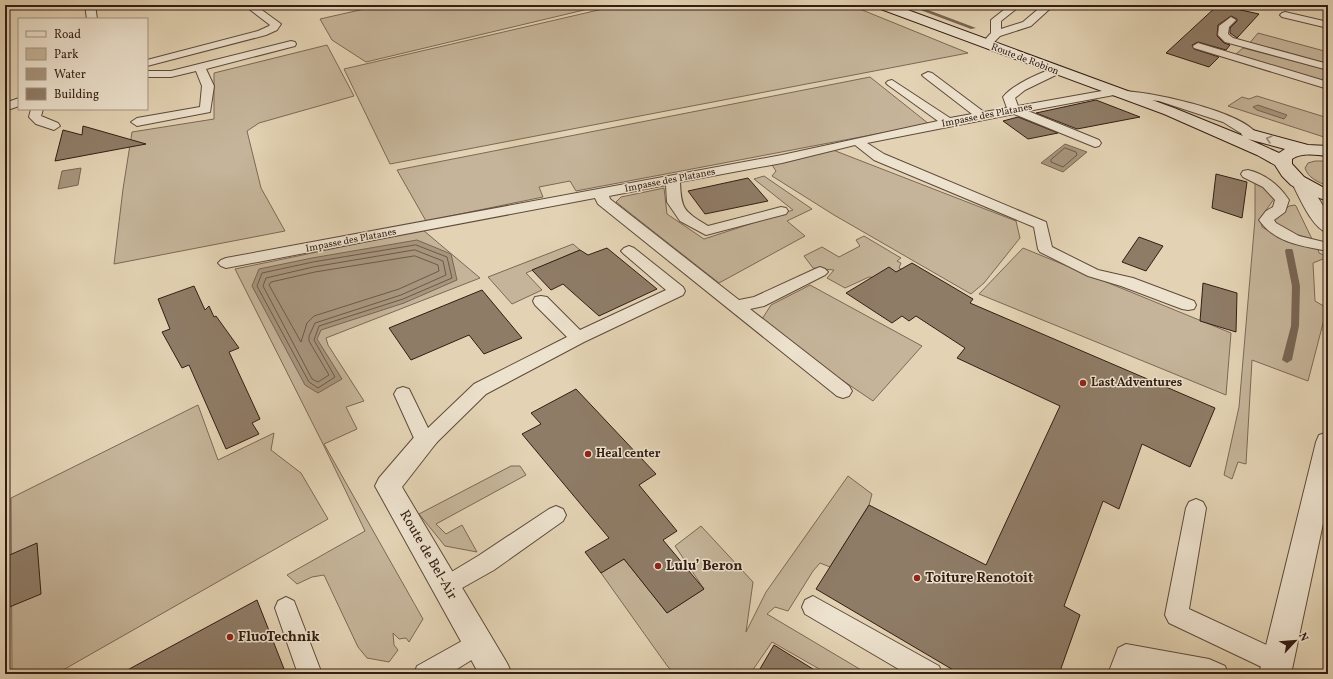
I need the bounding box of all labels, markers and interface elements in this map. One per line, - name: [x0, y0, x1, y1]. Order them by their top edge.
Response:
- legend: [18, 18, 148, 110]
- text: Road: [54, 27, 81, 43]
- street label: Route de Robion: [989, 40, 1061, 78]
- text: Park: [54, 47, 79, 63]
- text: Water: [54, 67, 86, 83]
- text: Building: [54, 87, 99, 103]
- street label: Impasse des Platanes: [940, 99, 1034, 131]
- one-way arrow: [1266, 135, 1273, 144]
- street label: Impasse des Platanes: [623, 164, 717, 196]
- street label: Impasse des Platanes: [304, 224, 398, 256]
- place label: Last Adventures: [1091, 375, 1183, 391]
- marker: Last Adventures: [1078, 378, 1088, 388]
- place label: Heal center: [596, 446, 661, 462]
- marker: Heal center: [583, 449, 593, 459]
- street label: Route de Bel-Air: [395, 507, 461, 603]
- place label: Lulu’ Beron: [666, 557, 743, 576]
- marker: Lulu’ Beron: [653, 561, 663, 571]
- place label: Toiture Renotoit: [925, 569, 1033, 588]
- marker: Toiture Renotoit: [912, 573, 922, 583]
- north arrow: [1275, 621, 1315, 661]
- place label: FluoTechnik: [238, 628, 320, 647]
- text: N: [1294, 630, 1311, 644]
- marker: FluoTechnik: [225, 632, 235, 642]

